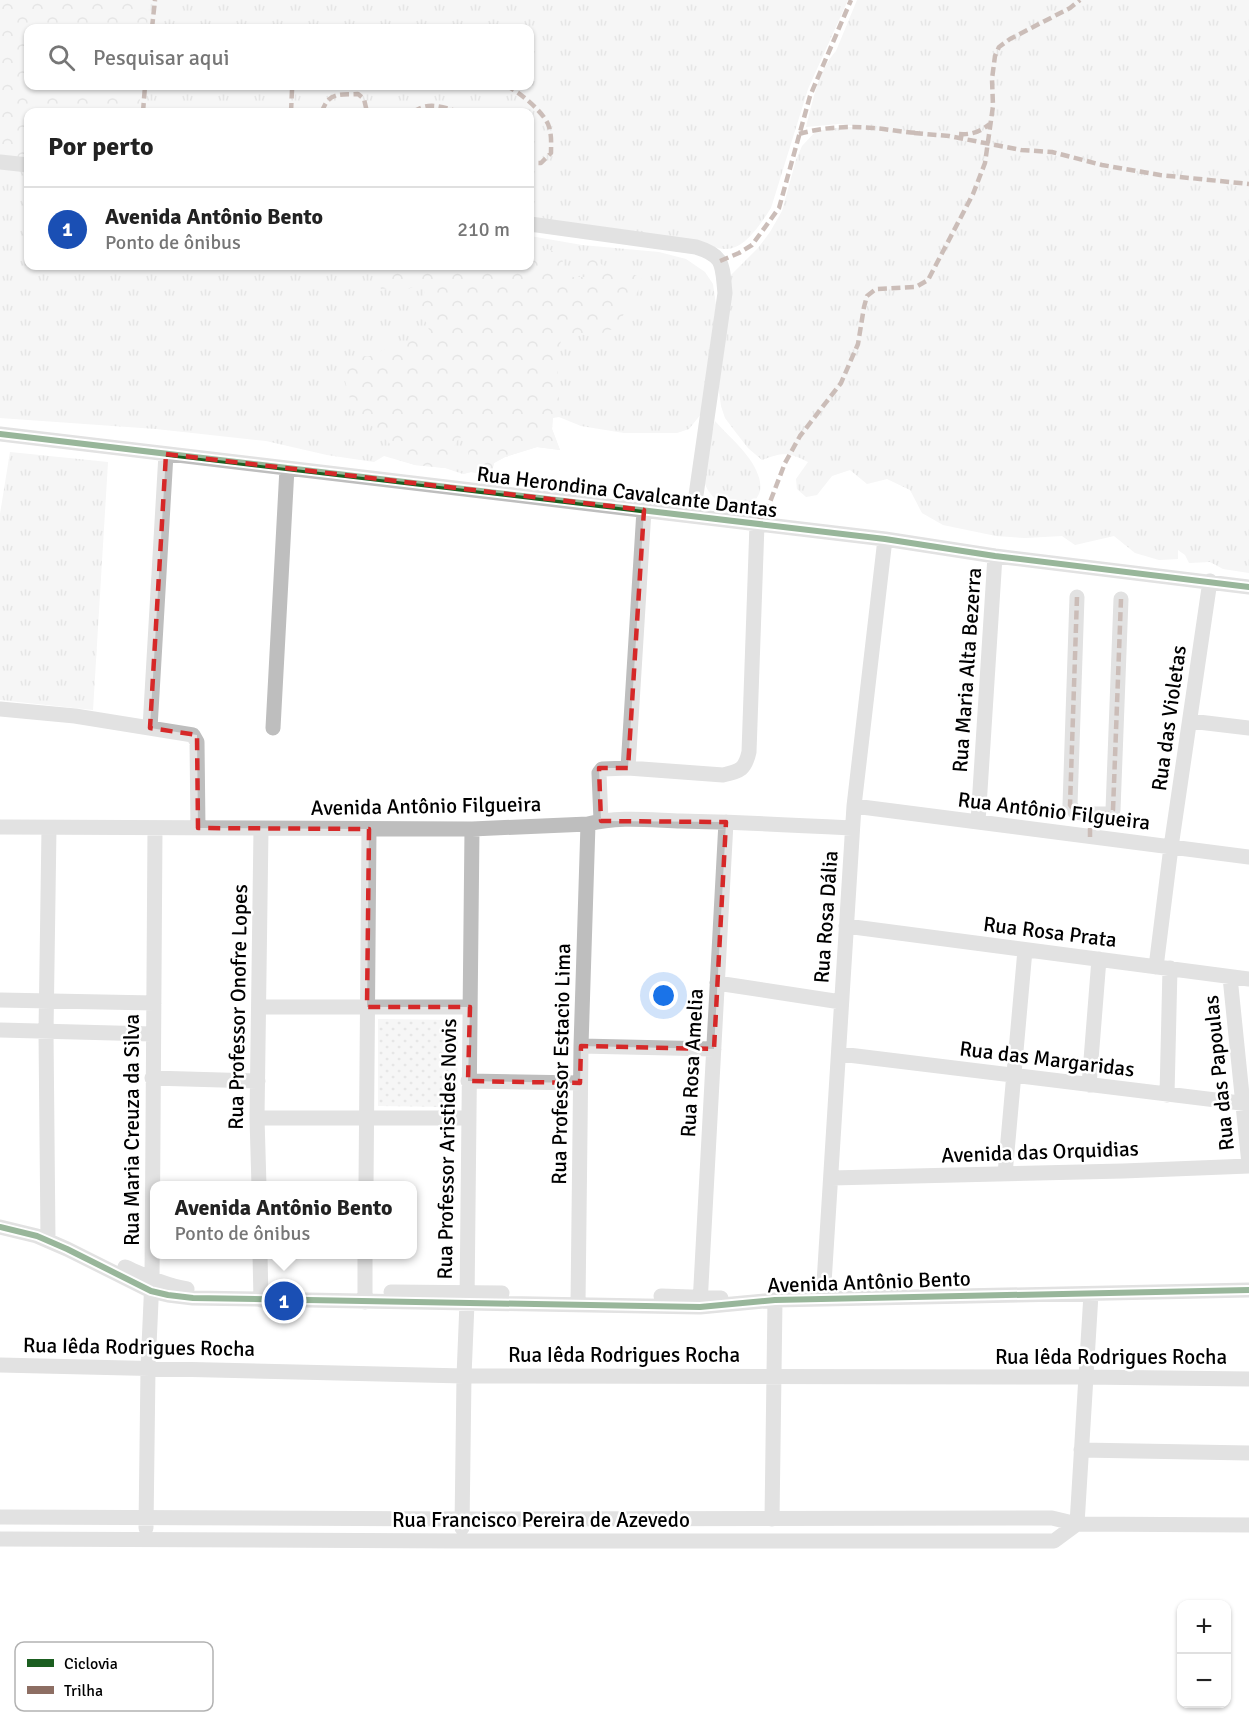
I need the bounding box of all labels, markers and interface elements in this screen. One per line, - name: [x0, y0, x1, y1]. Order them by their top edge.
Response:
- search box: [24, 24, 534, 90]
- icon: search: [45, 41, 78, 74]
- text: Pesquisar aqui: [93, 44, 229, 71]
- text: Por perto: [48, 131, 154, 163]
- text: Avenida Antônio Bento: [105, 203, 323, 230]
- text: 1: [62, 217, 73, 242]
- text: 210 m: [457, 217, 510, 242]
- text: Ponto de ônibus: [105, 230, 241, 255]
- street label: Rua Herondina Cavalcante Dantas: [475, 461, 779, 523]
- street label: Rua Maria Alta Bezerra: [947, 567, 987, 773]
- street label: Rua das Violetas: [1146, 643, 1192, 793]
- street label: Rua Antônio Filgueira: [956, 786, 1152, 836]
- street label: Avenida Antônio Filgueira: [311, 791, 541, 821]
- street label: Rua Rosa Dália: [808, 850, 844, 984]
- street label: Rua Professor Onofre Lopes: [223, 884, 253, 1130]
- street label: Rua Rosa Prata: [982, 911, 1118, 953]
- street label: Rua Professor Estacio Lima: [546, 943, 576, 1185]
- your location: [649, 981, 678, 1010]
- street label: Rua Rosa Amelia: [675, 988, 709, 1138]
- street label: Rua das Papoulas: [1198, 994, 1240, 1152]
- street label: Rua Maria Creuza da Silva: [119, 1014, 145, 1246]
- street label: Rua Professor Aristides Novis: [432, 1018, 462, 1280]
- street label: Rua das Margaridas: [958, 1035, 1136, 1083]
- street label: Avenida das Orquidias: [941, 1136, 1139, 1168]
- popup: [150, 1181, 417, 1259]
- text: Avenida Antônio Bento: [174, 1194, 393, 1221]
- text: Ponto de ônibus: [174, 1221, 310, 1246]
- street label: Avenida Antônio Bento: [767, 1265, 971, 1299]
- pin: 1: [264, 1278, 304, 1324]
- street label: Rua Iêda Rodrigues Rocha: [23, 1332, 255, 1362]
- street label: Rua Iêda Rodrigues Rocha: [508, 1342, 740, 1368]
- street label: Rua Iêda Rodrigues Rocha: [995, 1344, 1227, 1370]
- street label: Rua Francisco Pereira de Azevedo: [392, 1507, 690, 1533]
- map controls: [1177, 1600, 1231, 1708]
- button: +: [1177, 1600, 1231, 1654]
- legend: [15, 1642, 213, 1711]
- text: Ciclovia: [64, 1654, 118, 1674]
- button: −: [1177, 1654, 1231, 1708]
- text: Trilha: [64, 1681, 103, 1701]

